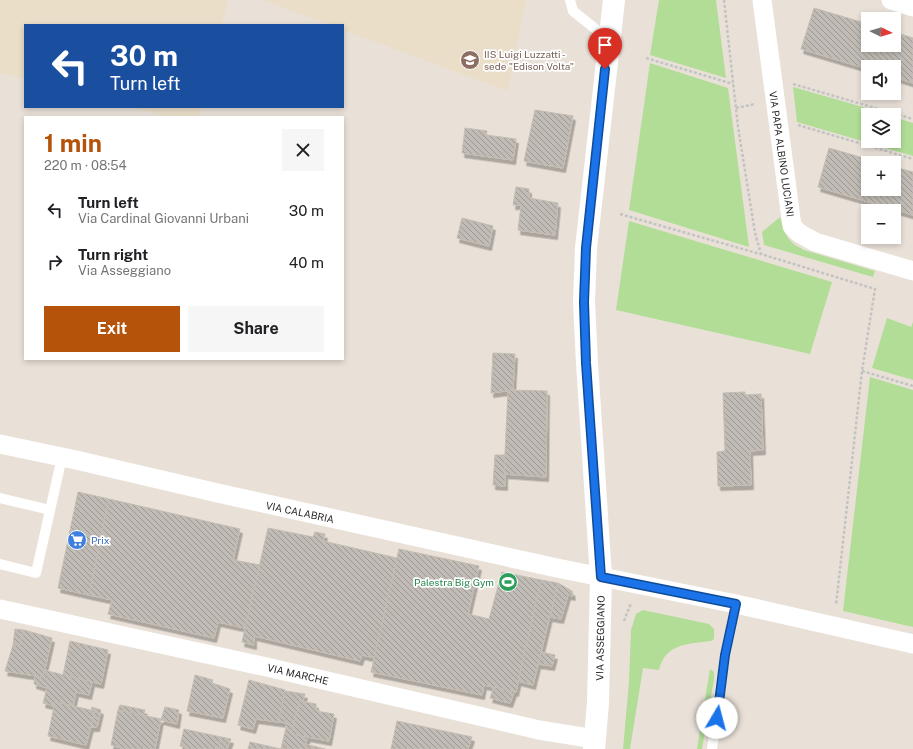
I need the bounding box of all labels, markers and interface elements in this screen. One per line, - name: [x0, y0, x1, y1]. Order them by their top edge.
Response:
- north arrow: [861, 12, 901, 52]
- map controls: [861, 12, 901, 244]
- pin: [588, 28, 622, 69]
- icon: arrive: [594, 34, 616, 56]
- text: 30 m: [110, 39, 178, 72]
- icon: left: [44, 40, 96, 92]
- place label: IIS Luigi Luzzatti - sede "Edison Volta": [484, 48, 574, 72]
- school or university icon: IIS Luigi Luzzatti - sede "Edison Volta": [459, 49, 481, 71]
- button: sound: [861, 60, 901, 100]
- text: Turn left: [110, 73, 180, 94]
- street label: VIA PAPA ALBINO LUCIANI: [767, 90, 797, 218]
- button: layers: [861, 108, 901, 148]
- text: 1 min: [44, 129, 102, 157]
- button: close: [282, 129, 324, 171]
- button: +: [861, 156, 901, 196]
- text: 220 m · 08:54: [44, 158, 127, 173]
- text: Turn left: [78, 194, 139, 211]
- icon: left: [44, 199, 66, 221]
- text: 30 m: [289, 202, 324, 219]
- button: −: [861, 204, 901, 244]
- text: Via Cardinal Giovanni Urbani: [78, 211, 249, 226]
- text: Turn right: [78, 246, 148, 263]
- icon: right: [44, 251, 66, 273]
- text: 40 m: [289, 254, 324, 271]
- text: Via Asseggiano: [78, 263, 171, 278]
- button: Exit: [44, 306, 180, 352]
- button: Share: [188, 306, 324, 352]
- street label: VIA CALABRIA: [265, 499, 335, 525]
- supermarket icon: Prix: [66, 529, 88, 551]
- place label: Prix: [91, 534, 110, 546]
- sports icon: Palestra Big Gym: [497, 571, 519, 593]
- place label: Palestra Big Gym: [414, 576, 494, 588]
- street label: VIA ASSEGGIANO: [593, 595, 607, 681]
- street label: VIA MARCHE: [266, 661, 330, 687]
- position arrow: [696, 697, 738, 739]

